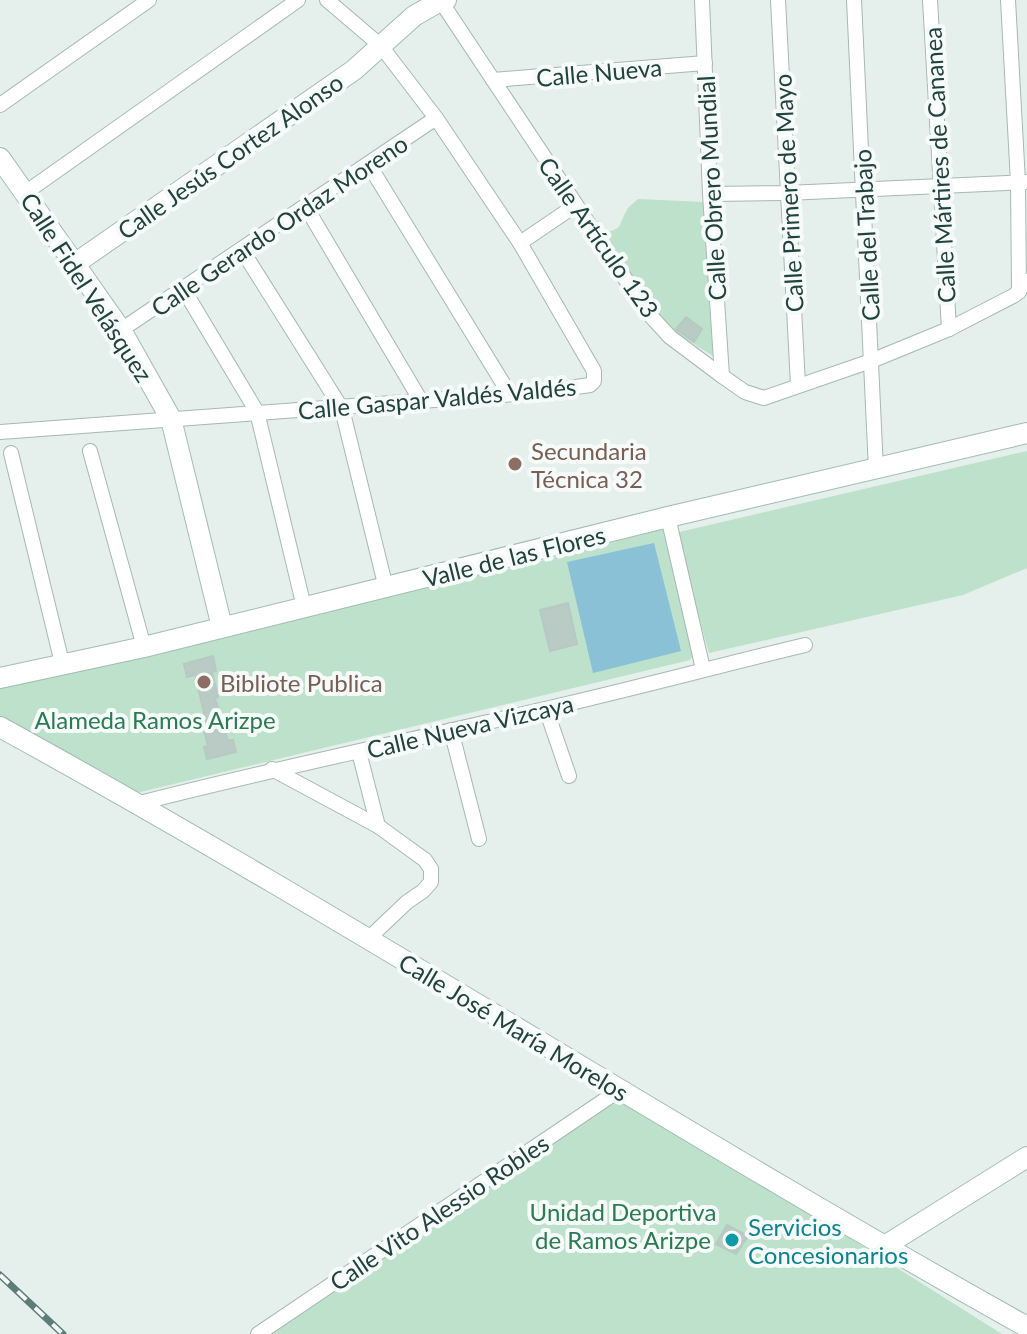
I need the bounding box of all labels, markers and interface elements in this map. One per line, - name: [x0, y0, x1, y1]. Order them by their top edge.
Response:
- street label: Calle Mártires de Cananea: [917, 26, 961, 304]
- street label: Calle Nueva: [535, 52, 663, 92]
- street label: Calle Jesús Cortez Alonso: [112, 67, 348, 245]
- street label: Calle Primero de Mayo: [767, 73, 809, 313]
- street label: Calle Obrero Mundial: [691, 75, 731, 301]
- street label: Calle Gerardo Ordaz Moreno: [145, 128, 413, 322]
- street label: Calle del Trabajo: [847, 148, 885, 322]
- street label: Calle Artículo 123: [533, 151, 665, 323]
- street label: Calle Fidel Velásquez: [15, 187, 159, 387]
- street label: Calle Gaspar Valdés Valdés: [297, 371, 577, 425]
- place label: Secundaria Técnica 32: [531, 436, 647, 493]
- marker: Secundaria Técnica 32: [506, 455, 524, 473]
- street label: Valle de las Flores: [420, 519, 608, 593]
- place label: Bibliote Publica: [220, 668, 383, 697]
- marker: Bibliote Publica: [195, 673, 213, 691]
- street label: Calle Nueva Vizcaya: [364, 688, 576, 764]
- park label: Alameda Ramos Arizpe: [34, 705, 276, 734]
- street label: Calle José María Morelos: [394, 947, 634, 1107]
- street label: Calle Vito Alessio Robles: [324, 1128, 554, 1296]
- park label: Unidad Deportiva de Ramos Arizpe: [530, 1197, 716, 1254]
- place label: Servicios Concesionarios: [748, 1212, 908, 1269]
- marker: Servicios Concesionarios: [723, 1231, 741, 1249]

